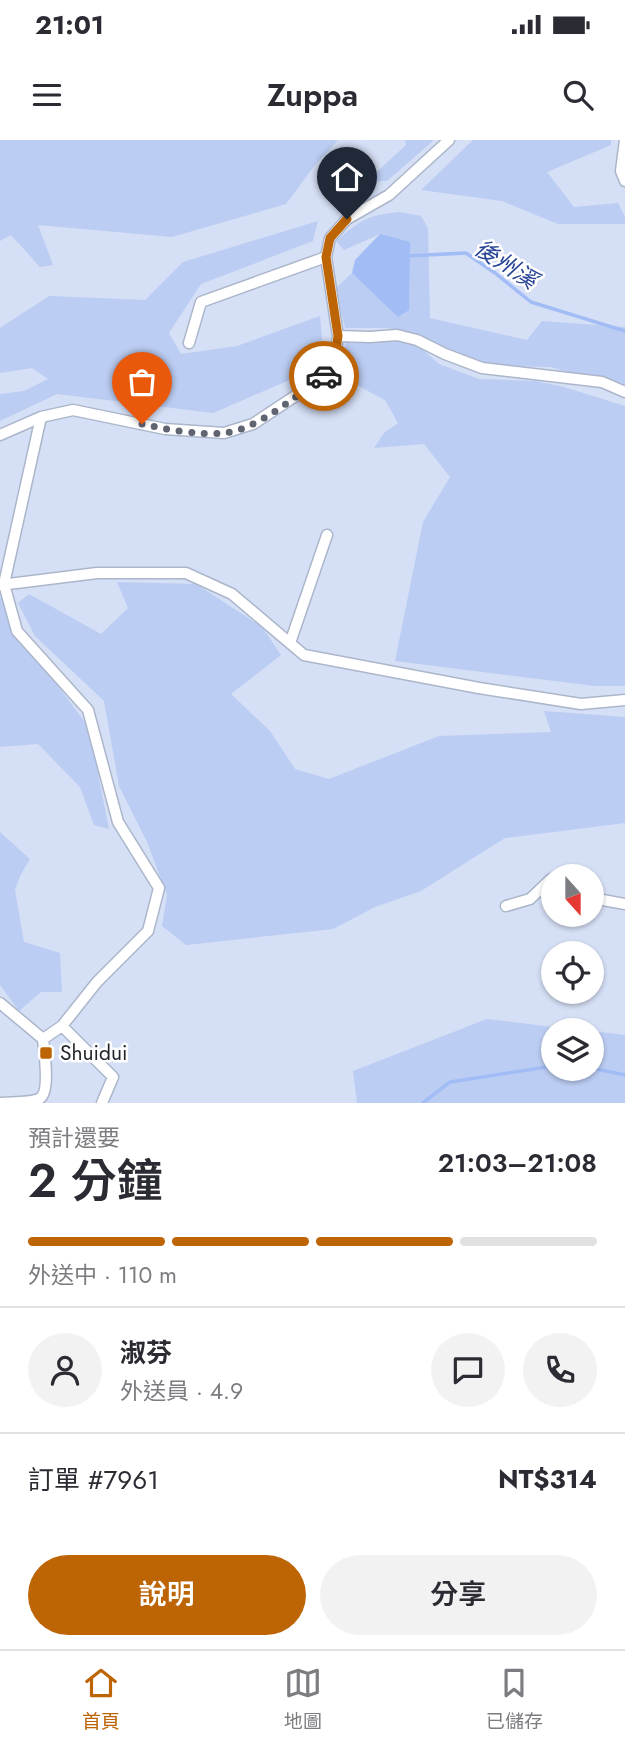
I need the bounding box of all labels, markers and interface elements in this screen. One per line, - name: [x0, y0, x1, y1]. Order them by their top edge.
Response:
- text: 21:01: [35, 6, 104, 44]
- text: Zuppa: [267, 72, 358, 118]
- icon: menu: [28, 76, 66, 114]
- icon: search: [559, 76, 597, 114]
- pin: [317, 147, 377, 219]
- icon: home: [328, 158, 366, 196]
- water label: 後州溪: [468, 231, 547, 299]
- courier: [289, 341, 359, 411]
- pin: [112, 352, 172, 424]
- icon: car: [305, 357, 343, 395]
- icon: bag: [123, 363, 161, 401]
- north arrow: [541, 864, 604, 928]
- map controls: [541, 864, 604, 1081]
- button: locate: [541, 941, 604, 1004]
- button: layers: [541, 1018, 604, 1081]
- place label: Shuidui: [60, 1038, 127, 1068]
- marker: Shuidui: [38, 1045, 54, 1061]
- text: 預計還要: [28, 1121, 120, 1155]
- text: 21:03–21:08: [438, 1144, 597, 1182]
- text: 2 分鐘: [28, 1148, 163, 1214]
- text: 外送中 · 110 m: [28, 1258, 177, 1292]
- button: person: [28, 1333, 102, 1407]
- button: chat: [431, 1333, 505, 1407]
- button: phone: [523, 1333, 597, 1407]
- text: 淑芬: [120, 1334, 172, 1372]
- text: 外送員 · 4.9: [120, 1374, 243, 1408]
- text: NT$314: [498, 1460, 597, 1498]
- text: 訂單 #7961: [28, 1461, 159, 1499]
- button: 說明: [28, 1555, 306, 1635]
- button: 分享: [320, 1555, 597, 1635]
- tab: 首頁: [82, 1664, 120, 1735]
- tab: 地圖: [284, 1664, 322, 1735]
- tab: 已儲存: [486, 1664, 543, 1735]

